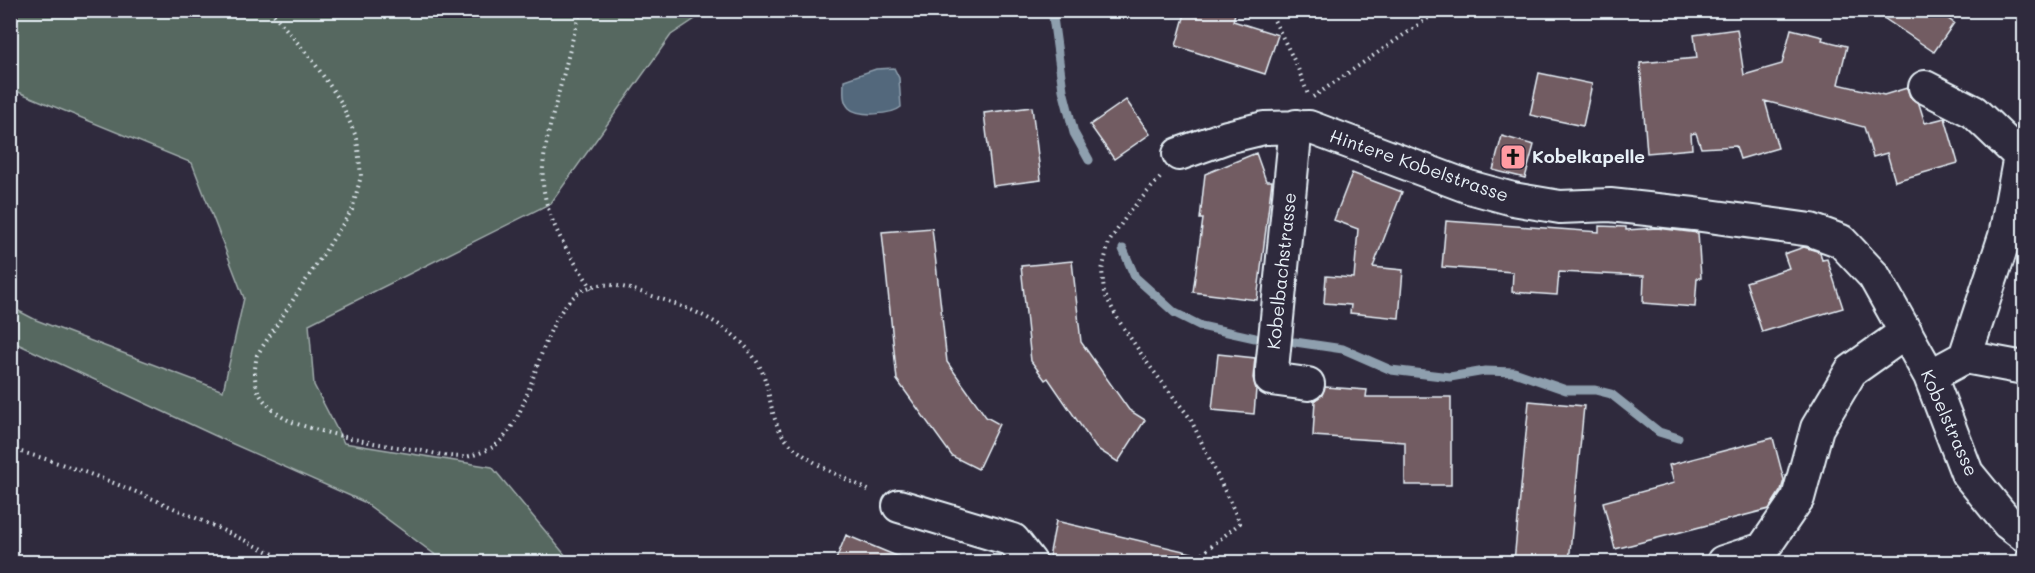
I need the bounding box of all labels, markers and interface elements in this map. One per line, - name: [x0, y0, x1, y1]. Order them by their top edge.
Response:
- street label: Hintere Kobelstrasse: [1327, 123, 1512, 207]
- church icon: Kobelkapelle: [1498, 142, 1528, 172]
- place label: Kobelkapelle: [1532, 144, 1645, 168]
- street label: Kobelbachstrasse: [1261, 191, 1301, 351]
- street label: Kobelstrasse: [1916, 366, 1984, 480]

